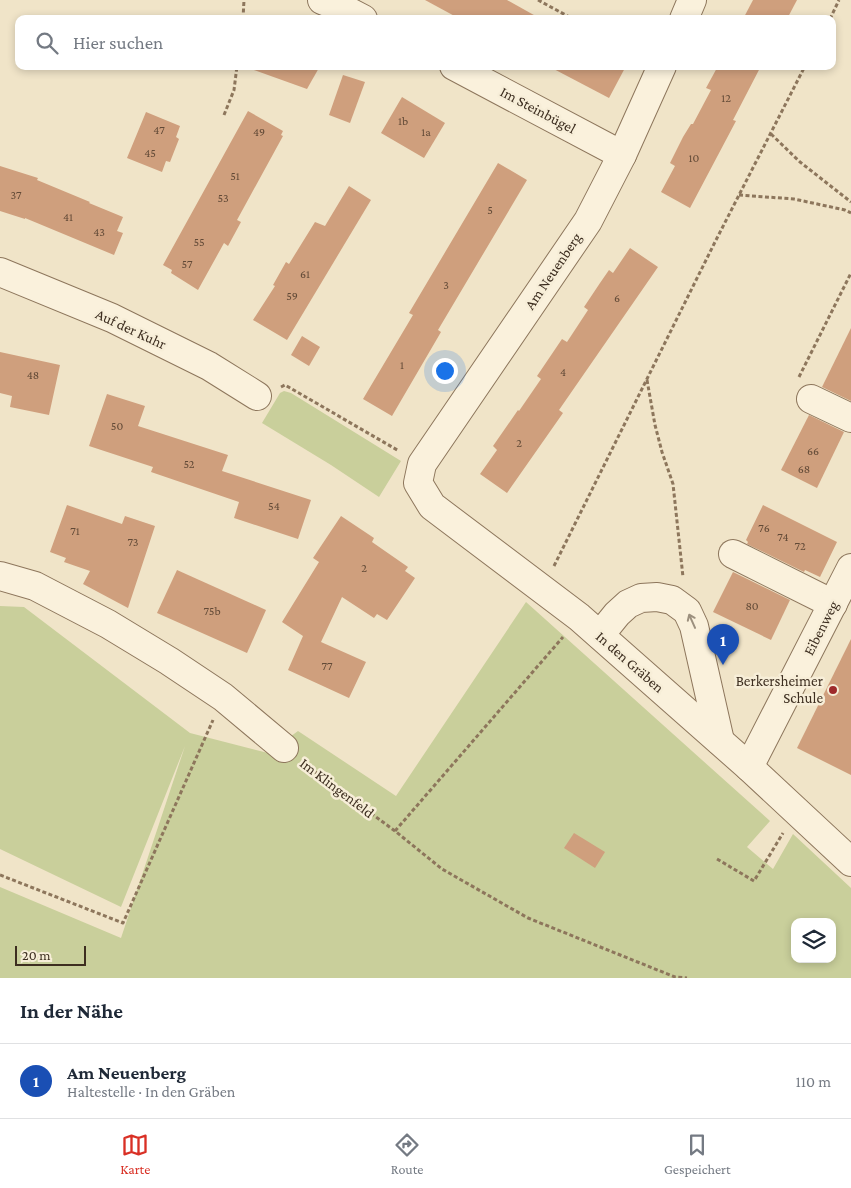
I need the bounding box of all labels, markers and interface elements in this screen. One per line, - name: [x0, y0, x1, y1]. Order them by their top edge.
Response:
- search box: [15, 15, 836, 70]
- icon: search: [33, 29, 61, 57]
- text: Hier suchen: [73, 32, 163, 53]
- street label: Im Steinbügel: [497, 83, 579, 138]
- house number: 12: [721, 91, 731, 105]
- house number: 1b: [398, 114, 408, 128]
- house number: 47: [153, 123, 165, 137]
- house number: 49: [253, 125, 265, 139]
- house number: 1a: [421, 125, 431, 139]
- house number: 45: [144, 146, 156, 160]
- house number: 10: [689, 151, 700, 165]
- house number: 51: [230, 169, 240, 183]
- house number: 37: [10, 188, 22, 202]
- house number: 53: [217, 191, 229, 205]
- house number: 5: [487, 203, 493, 217]
- house number: 41: [63, 210, 73, 224]
- house number: 43: [93, 225, 105, 239]
- street label: Am Neuenberg: [521, 230, 585, 313]
- house number: 55: [193, 235, 205, 249]
- house number: 57: [182, 257, 193, 271]
- house number: 61: [300, 267, 310, 281]
- house number: 3: [443, 278, 449, 292]
- house number: 59: [286, 289, 298, 303]
- house number: 6: [614, 291, 620, 305]
- street label: Auf der Kuhr: [93, 306, 169, 353]
- house number: 1: [400, 358, 404, 372]
- your location: [432, 358, 458, 384]
- house number: 4: [560, 365, 566, 379]
- house number: 48: [27, 368, 39, 382]
- house number: 50: [111, 419, 123, 433]
- house number: 2: [516, 436, 522, 450]
- house number: 66: [807, 444, 819, 458]
- house number: 52: [183, 457, 195, 471]
- house number: 68: [798, 462, 810, 476]
- house number: 54: [268, 499, 280, 513]
- house number: 76: [758, 521, 770, 535]
- house number: 71: [70, 524, 80, 538]
- house number: 74: [777, 530, 789, 544]
- house number: 73: [127, 535, 139, 549]
- house number: 72: [794, 539, 806, 553]
- house number: 2: [361, 561, 367, 575]
- street label: Eibenweg: [800, 598, 842, 658]
- house number: 80: [745, 599, 759, 613]
- house number: 75b: [203, 604, 221, 618]
- one-way arrow: [686, 614, 696, 629]
- pin: 1: [707, 624, 739, 665]
- street label: In den Gräben: [593, 628, 667, 696]
- house number: 77: [321, 659, 333, 673]
- place label: Berkersheimer Schule: [736, 673, 824, 706]
- marker: Berkersheimer Schule: [827, 684, 839, 696]
- street label: Im Klingenfeld: [296, 755, 377, 822]
- map controls: [791, 918, 836, 963]
- button: layers: [791, 918, 836, 963]
- scale bar: [15, 943, 86, 966]
- text: 20 m: [22, 947, 50, 963]
- text: In der Nähe: [20, 999, 123, 1023]
- text: Am Neuenberg: [67, 1062, 186, 1083]
- text: 1: [33, 1073, 39, 1090]
- text: 110 m: [795, 1073, 831, 1090]
- text: Haltestelle · In den Gräben: [67, 1083, 235, 1100]
- tab: Karte: [120, 1131, 150, 1177]
- tab: Route: [391, 1131, 423, 1177]
- tab: Gespeichert: [664, 1131, 731, 1177]

